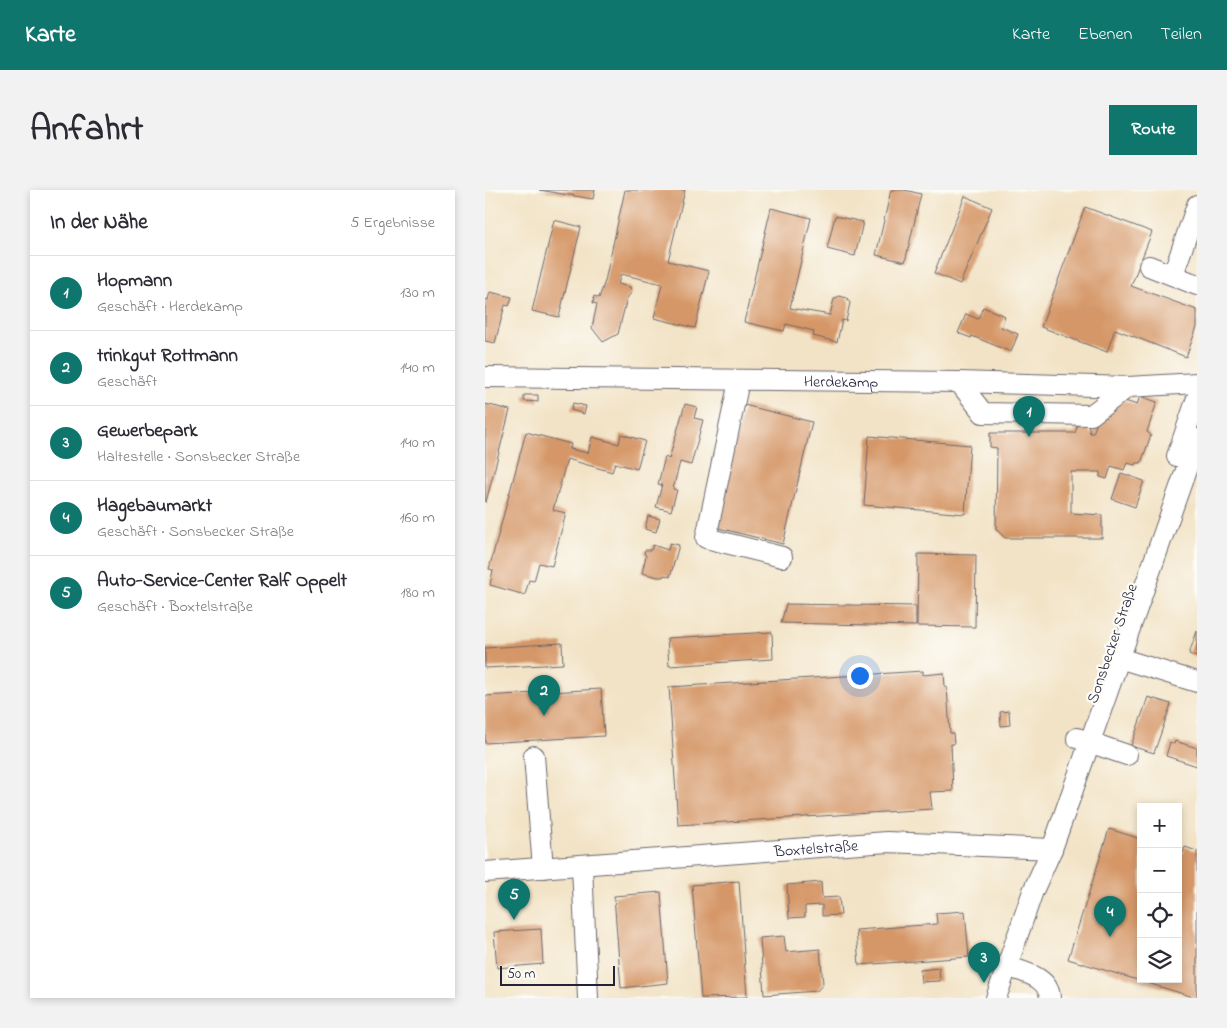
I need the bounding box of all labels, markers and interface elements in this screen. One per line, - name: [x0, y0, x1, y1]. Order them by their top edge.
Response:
- text: Karte: [25, 18, 76, 53]
- text: Karte: [1012, 22, 1050, 48]
- text: Ebenen: [1078, 22, 1132, 48]
- text: Teilen: [1160, 22, 1202, 48]
- text: Anfahrt: [30, 105, 143, 156]
- button: Route: [1109, 105, 1197, 155]
- text: In der Nähe: [50, 208, 148, 238]
- text: 5 Ergebnisse: [350, 211, 435, 235]
- text: Hopmann: [97, 268, 172, 295]
- text: 1: [63, 281, 69, 305]
- text: 130 m: [400, 281, 435, 305]
- text: Geschäft · Herdekamp: [97, 295, 243, 319]
- text: trinkgut Rottmann: [97, 343, 238, 370]
- text: 2: [62, 356, 70, 380]
- text: 140 m: [400, 356, 435, 380]
- text: Geschäft: [97, 370, 157, 394]
- street label: Herdekamp: [804, 370, 879, 395]
- pin: 1: [1013, 396, 1045, 437]
- text: Gewerbepark: [97, 418, 198, 445]
- text: 3: [63, 431, 69, 455]
- text: 140 m: [400, 431, 435, 455]
- text: Haltestelle · Sonsbecker Straße: [97, 445, 300, 469]
- text: Hagebaumarkt: [97, 493, 212, 520]
- text: 4: [63, 506, 69, 530]
- text: 160 m: [400, 506, 435, 530]
- text: Geschäft · Sonsbecker Straße: [97, 520, 294, 544]
- text: Auto-Service-Center Ralf Oppelt: [97, 568, 347, 595]
- street label: Sonsbecker Straße: [1081, 580, 1145, 707]
- text: 5: [61, 581, 71, 605]
- text: 180 m: [401, 581, 435, 605]
- text: Geschäft · Boxtelstraße: [97, 595, 253, 619]
- your location: [847, 663, 873, 689]
- pin: 2: [528, 675, 560, 716]
- map controls: [1137, 803, 1182, 983]
- button: +: [1137, 803, 1182, 848]
- street label: Boxtelstraße: [772, 834, 860, 864]
- button: −: [1137, 848, 1182, 893]
- pin: 5: [498, 879, 530, 920]
- button: locate: [1137, 893, 1182, 938]
- pin: 4: [1094, 896, 1126, 937]
- button: layers: [1137, 938, 1182, 983]
- pin: 3: [968, 942, 1000, 983]
- scale bar: [500, 963, 615, 986]
- text: 50 m: [507, 964, 535, 985]

